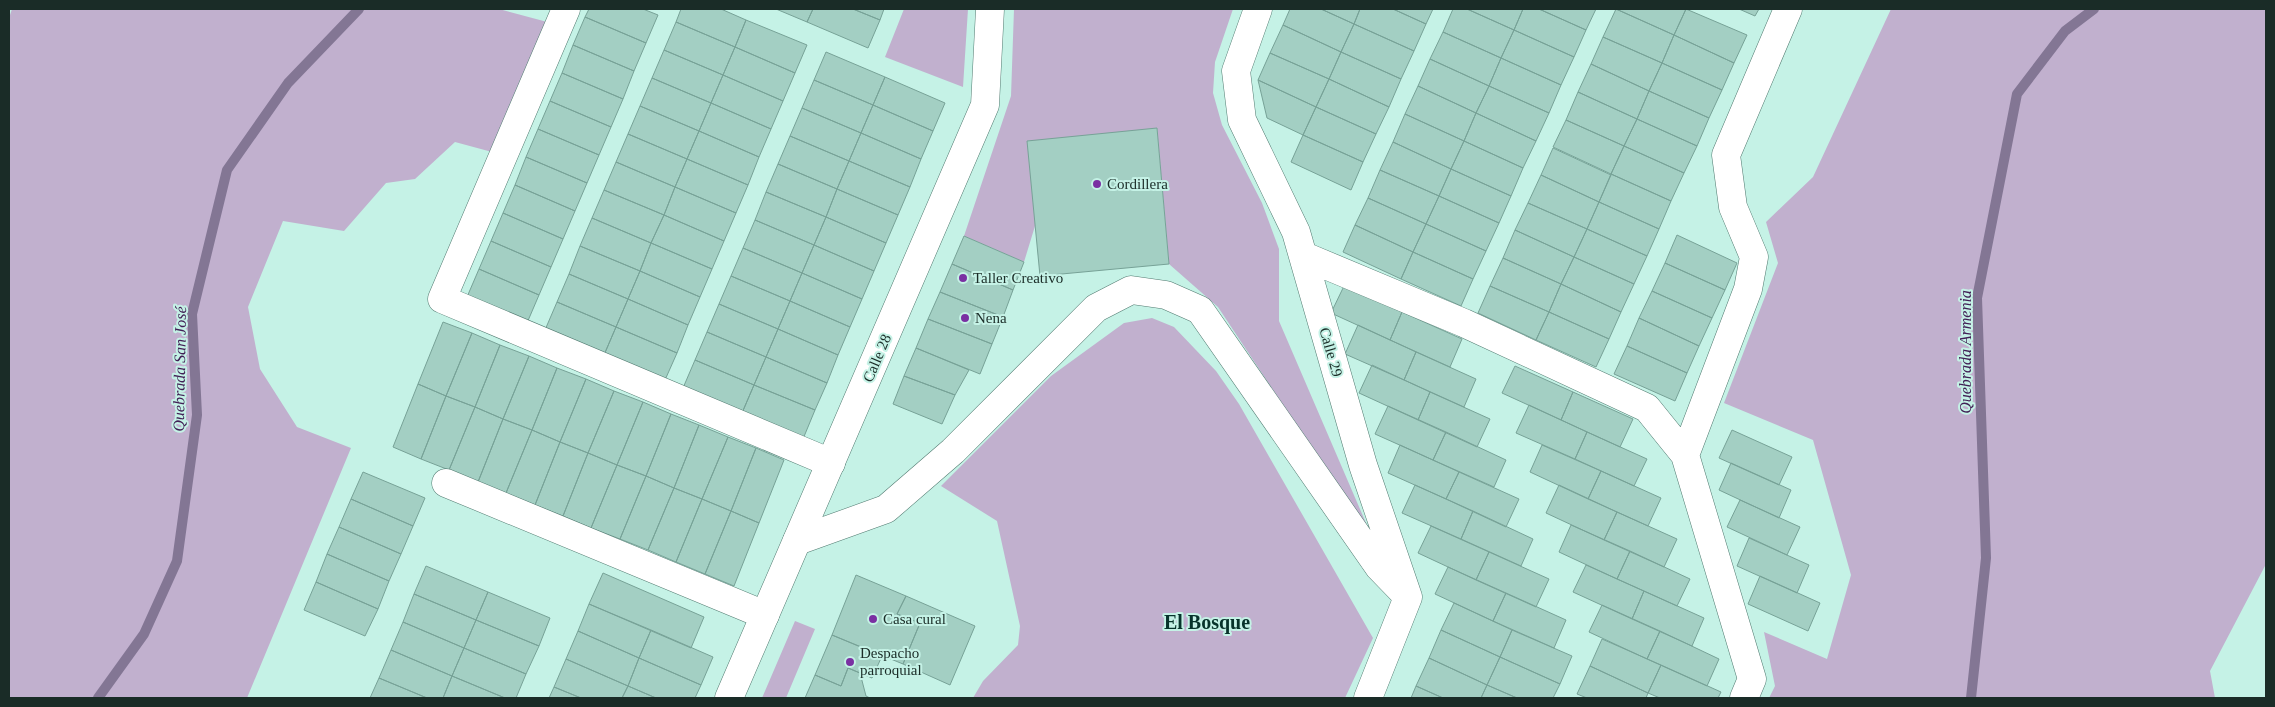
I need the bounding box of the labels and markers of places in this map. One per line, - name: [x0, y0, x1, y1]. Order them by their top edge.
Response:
- place label: Cordillera: [1107, 176, 1168, 192]
- marker: Cordillera: [1091, 178, 1103, 190]
- place label: Taller Creativo: [973, 270, 1063, 286]
- marker: Taller Creativo: [957, 272, 969, 284]
- place label: Nena: [975, 310, 1007, 326]
- marker: Nena: [959, 312, 971, 324]
- place label: Casa cural: [883, 611, 946, 627]
- marker: Casa cural: [867, 613, 879, 625]
- place label: Despacho parroquial: [860, 645, 922, 678]
- marker: Despacho parroquial: [844, 656, 856, 668]

